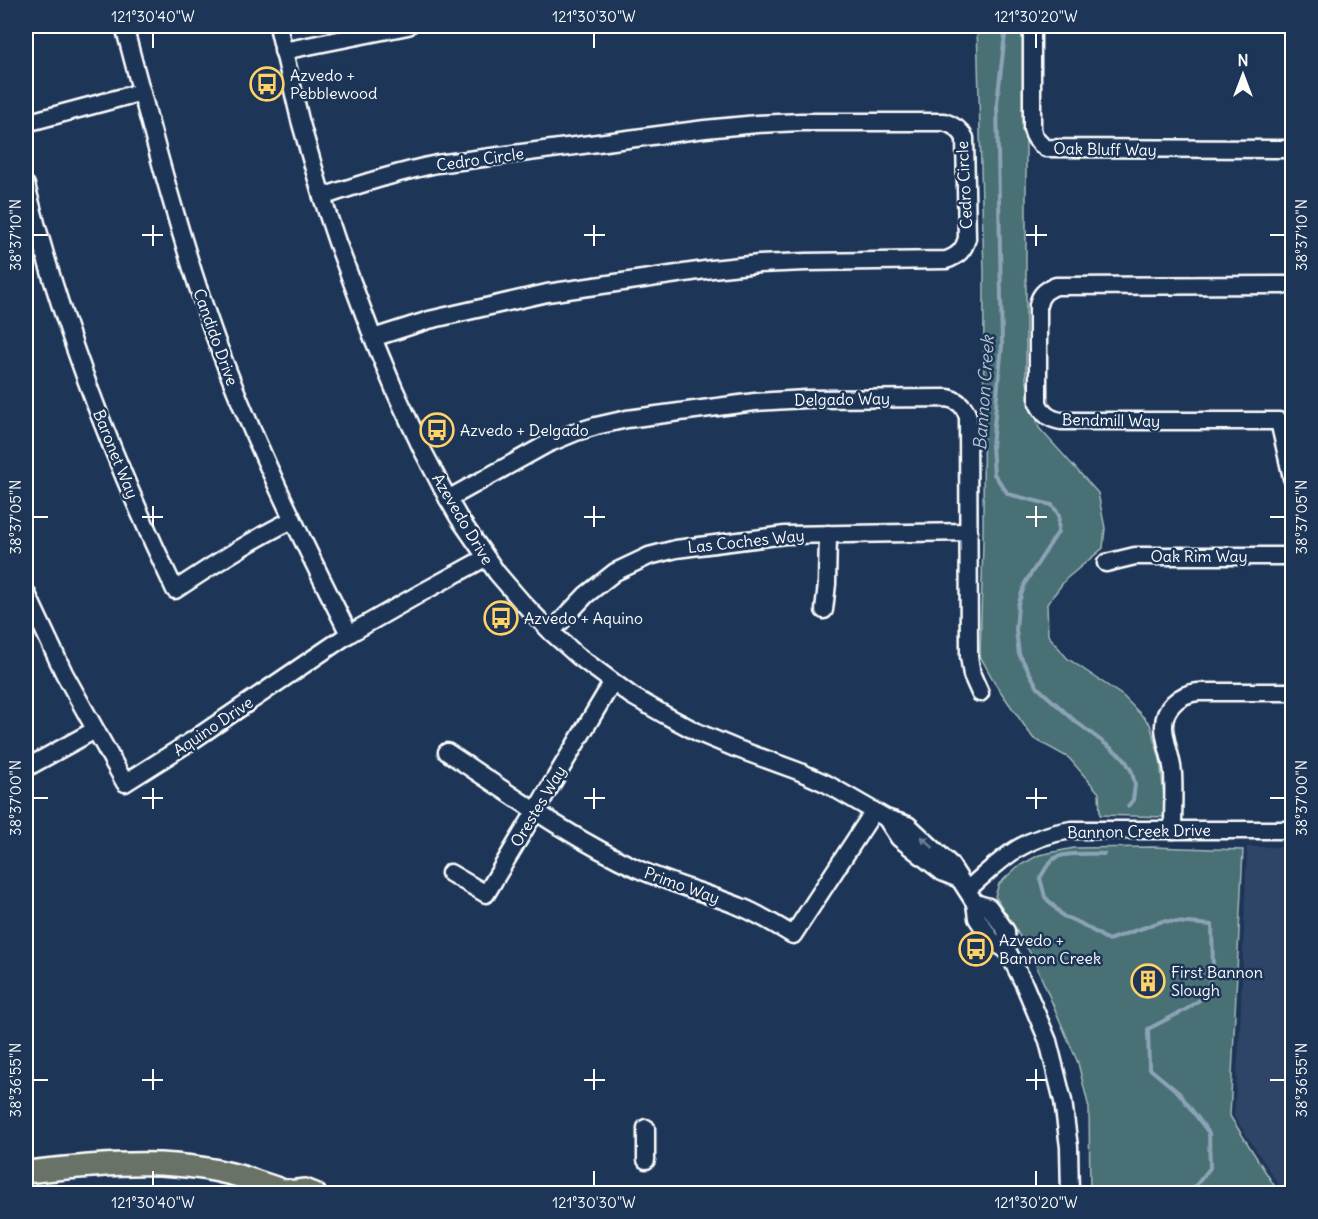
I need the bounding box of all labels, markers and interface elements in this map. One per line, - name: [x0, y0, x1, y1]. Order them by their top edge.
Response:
- text: 121°30'40"W: [111, 7, 195, 26]
- text: 121°30'30"W: [552, 7, 636, 26]
- text: 121°30'20"W: [994, 7, 1078, 26]
- north arrow: [1213, 45, 1273, 105]
- text: N: [1237, 50, 1249, 70]
- place label: Azvedo + Pebblewood: [290, 65, 377, 103]
- bus stop icon: Azvedo + Pebblewood: [249, 66, 285, 102]
- street label: Oak Bluff Way: [1053, 138, 1157, 160]
- street label: Cedro Circle: [952, 140, 976, 230]
- street label: Cedro Circle: [435, 143, 525, 175]
- text: 38°37'10"N: [6, 199, 25, 271]
- text: 38°37'10"N: [1292, 199, 1311, 271]
- street label: Candido Drive: [189, 286, 243, 388]
- water label: Bannon Creek: [968, 333, 999, 451]
- street label: Delgado Way: [794, 388, 890, 410]
- street label: Baronet Way: [89, 407, 143, 501]
- street label: Bendmill Way: [1062, 409, 1160, 431]
- bus stop icon: Azvedo + Delgado: [419, 412, 455, 448]
- place label: Azvedo + Delgado: [460, 420, 589, 440]
- street label: Azevedo Drive: [428, 470, 498, 568]
- text: 38°37'05"N: [6, 480, 25, 554]
- text: 38°37'05"N: [1292, 480, 1311, 554]
- street label: Las Coches Way: [687, 525, 805, 557]
- street label: Oak Rim Way: [1150, 546, 1248, 566]
- bus stop icon: Azvedo + Aquino: [483, 600, 519, 636]
- place label: Azvedo + Aquino: [524, 608, 643, 628]
- street label: Aquino Drive: [169, 692, 257, 760]
- text: 38°37'00"N: [6, 760, 25, 836]
- text: 38°37'00"N: [1292, 760, 1311, 836]
- street label: Orestes Way: [506, 762, 570, 850]
- street label: Bannon Creek Drive: [1067, 820, 1211, 842]
- one-way arrow: [920, 836, 935, 849]
- street label: Primo Way: [642, 862, 722, 908]
- place label: Azvedo + Bannon Creek: [999, 930, 1101, 968]
- bus stop icon: Azvedo + Bannon Creek: [958, 931, 994, 967]
- place label: First Bannon Slough: [1171, 962, 1263, 1000]
- building icon: First Bannon Slough: [1130, 963, 1166, 999]
- text: 38°36'55"N: [6, 1043, 25, 1117]
- text: 38°36'55"N: [1292, 1043, 1311, 1117]
- text: 121°30'40"W: [111, 1193, 195, 1212]
- text: 121°30'30"W: [552, 1193, 636, 1212]
- text: 121°30'20"W: [994, 1193, 1078, 1212]

